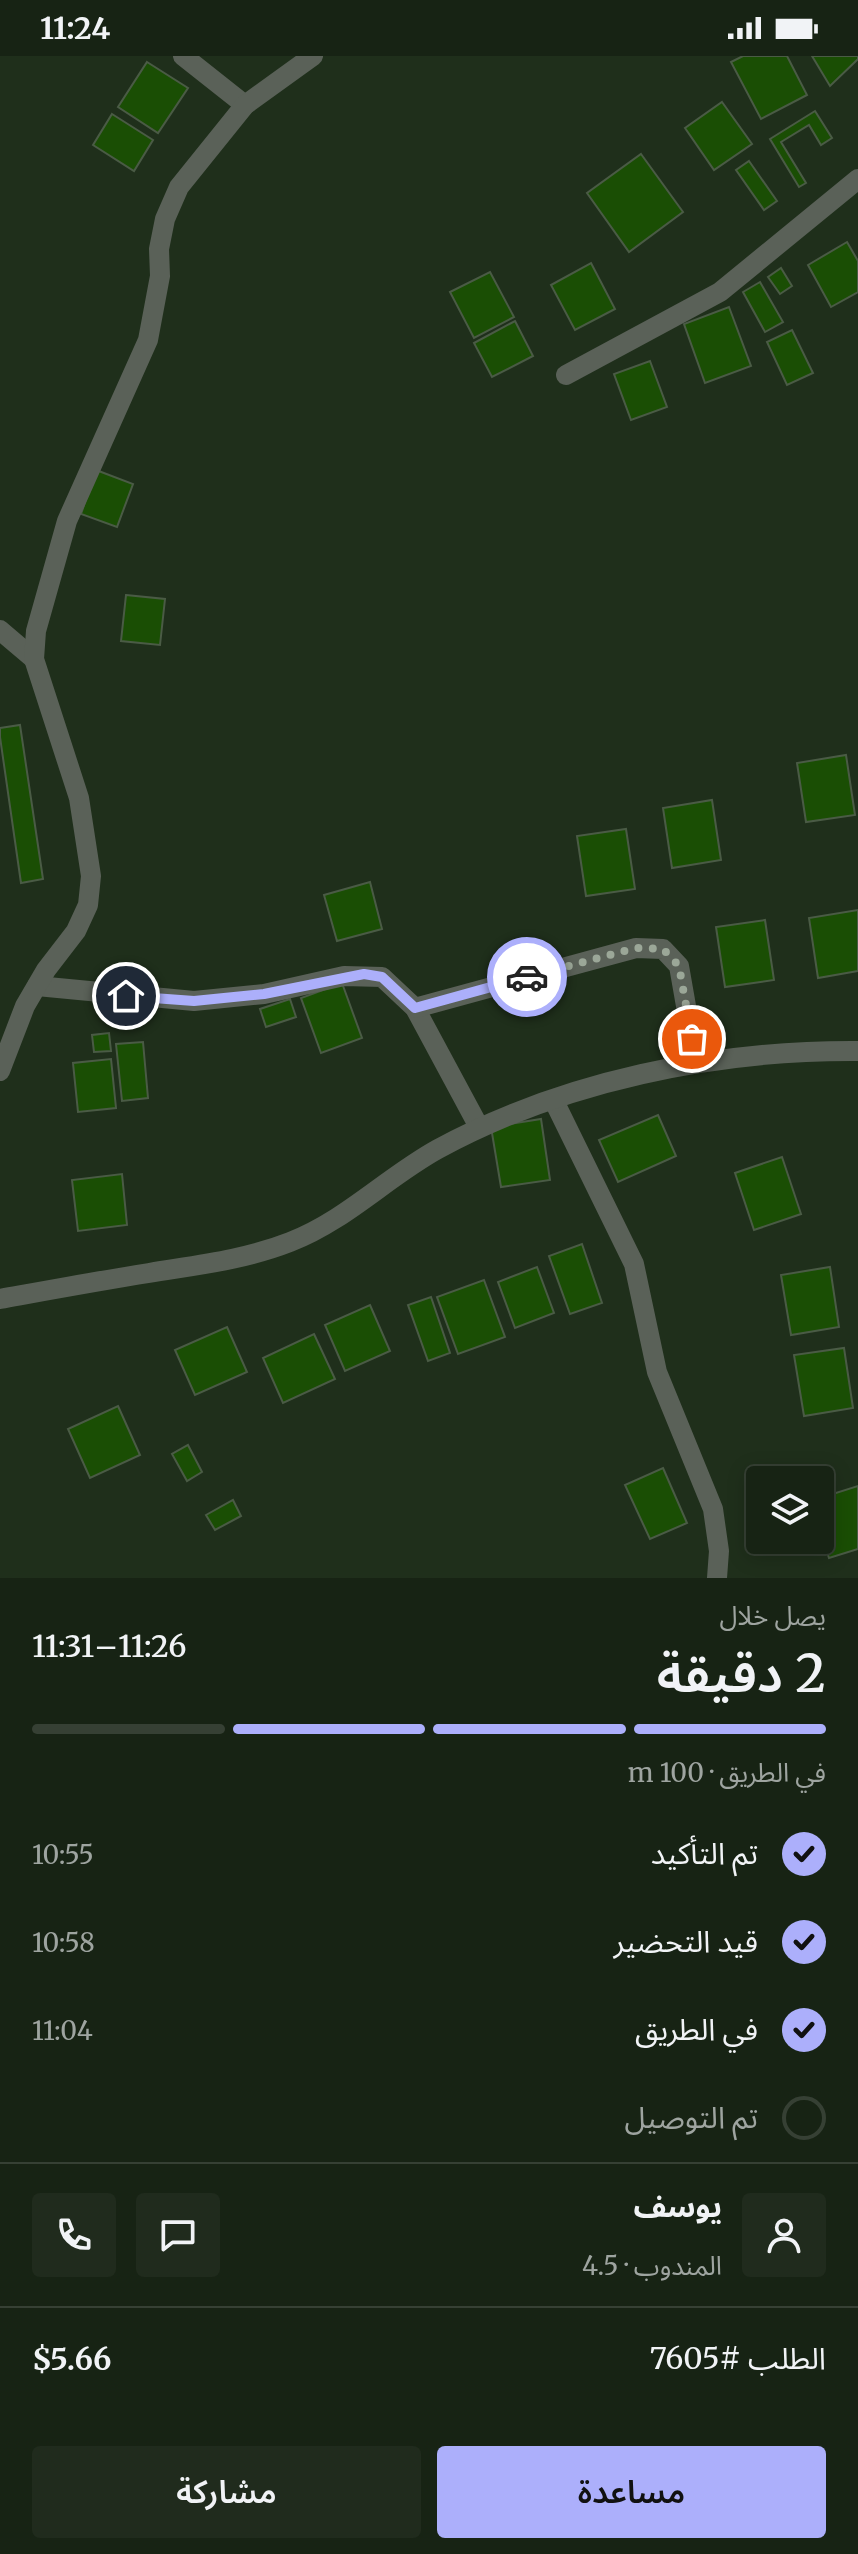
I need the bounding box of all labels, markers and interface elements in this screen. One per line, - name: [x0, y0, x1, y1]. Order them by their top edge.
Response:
- text: 11:24: [40, 9, 110, 47]
- courier: [487, 937, 567, 1017]
- icon: car: [505, 955, 549, 999]
- pin: [92, 962, 160, 1030]
- icon: home: [104, 974, 148, 1018]
- pin: [658, 1005, 726, 1073]
- icon: bag: [670, 1017, 714, 1061]
- map controls: [746, 1466, 834, 1554]
- button: layers: [746, 1466, 834, 1554]
- text: يصل خلال: [719, 1599, 826, 1632]
- text: 11:26–11:31: [32, 1627, 186, 1665]
- text: 2 دقيقة: [657, 1641, 826, 1706]
- text: في الطريق · 100 m: [628, 1756, 826, 1789]
- icon: check: [782, 1832, 826, 1876]
- text: تم التأكيد: [651, 1834, 758, 1872]
- text: 10:55: [32, 1838, 94, 1871]
- icon: check: [782, 1920, 826, 1964]
- text: قيد التحضير: [614, 1922, 758, 1960]
- text: 10:58: [32, 1926, 95, 1959]
- icon: check: [782, 2008, 826, 2052]
- text: في الطريق: [635, 2010, 758, 2048]
- text: 11:04: [32, 2014, 93, 2047]
- text: تم التوصيل: [625, 2098, 758, 2136]
- text: يوسف: [634, 2187, 722, 2225]
- button: phone: [32, 2193, 116, 2277]
- button: chat: [136, 2193, 220, 2277]
- button: person: [742, 2193, 826, 2277]
- text: المندوب · 4.5: [582, 2249, 722, 2282]
- text: الطلب #7605: [650, 2339, 826, 2377]
- text: $5.66: [32, 2340, 111, 2378]
- button: مشاركة: [32, 2446, 421, 2538]
- button: مساعدة: [437, 2446, 826, 2538]

